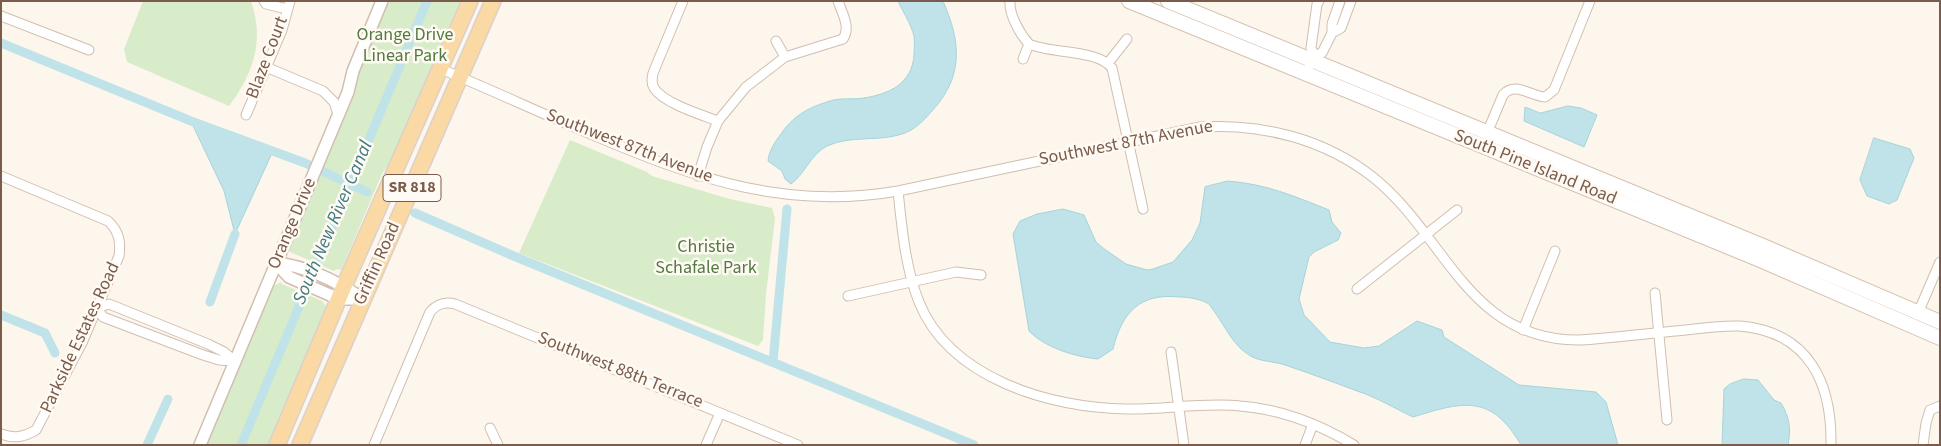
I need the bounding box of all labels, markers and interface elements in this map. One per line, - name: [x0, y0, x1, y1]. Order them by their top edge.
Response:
- street label: Blaze Court: [242, 14, 294, 102]
- park label: Orange Drive Linear Park: [356, 25, 454, 68]
- street label: Southwest 87th Avenue: [543, 105, 715, 189]
- street label: Southwest 87th Avenue: [1037, 117, 1215, 171]
- street label: South Pine Island Road: [1450, 125, 1620, 211]
- water label: South New River Canal: [289, 138, 379, 308]
- road number: SR 818: [383, 174, 441, 202]
- street label: Orange Drive: [264, 175, 322, 273]
- street label: Griffin Road: [350, 219, 406, 309]
- park label: Christie Schafale Park: [655, 237, 757, 280]
- street label: Parkside Estates Road: [37, 259, 125, 417]
- street label: Southwest 88th Terrace: [534, 328, 706, 414]

